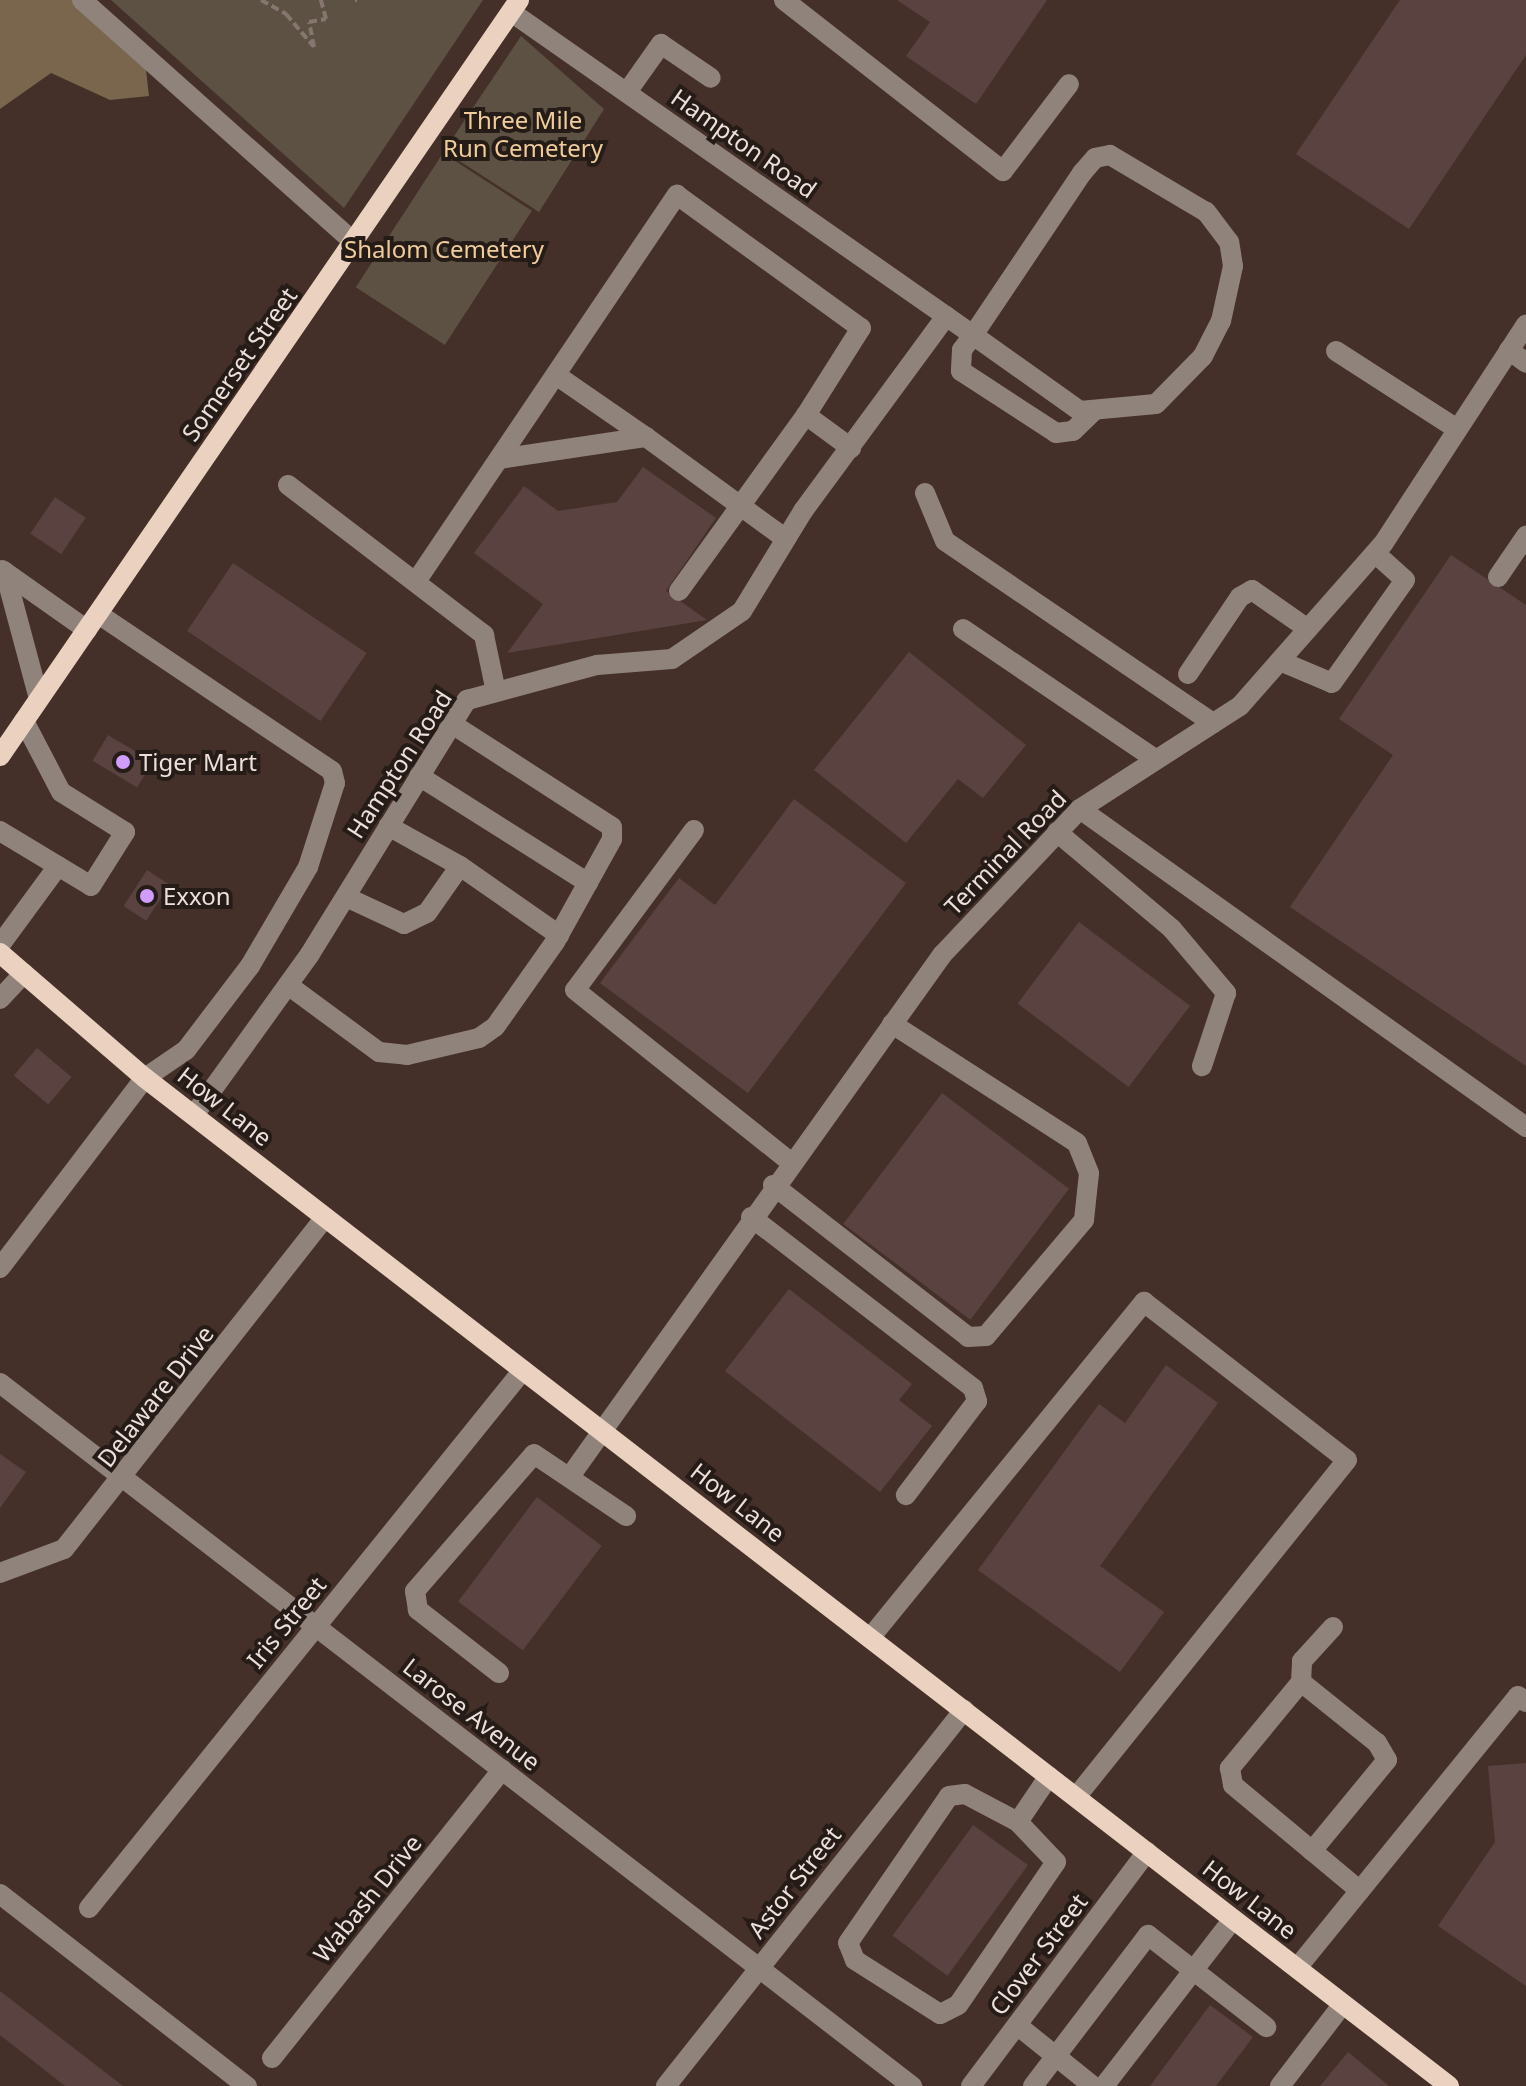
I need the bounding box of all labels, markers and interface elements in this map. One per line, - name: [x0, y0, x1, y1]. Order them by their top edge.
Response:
- street label: Hampton Road: [666, 82, 822, 204]
- park label: Three Mile Run Cemetery: [443, 106, 603, 162]
- park label: Shalom Cemetery: [344, 235, 544, 263]
- street label: Somerset Street: [175, 282, 303, 446]
- street label: Hampton Road: [341, 685, 457, 843]
- place label: Tiger Mart: [139, 748, 257, 776]
- marker: Tiger Mart: [114, 753, 132, 771]
- street label: Terminal Road: [938, 784, 1072, 920]
- place label: Exxon: [163, 882, 231, 910]
- marker: Exxon: [138, 887, 156, 905]
- street label: How Lane: [172, 1060, 278, 1152]
- street label: Delaware Drive: [91, 1320, 219, 1472]
- street label: How Lane: [685, 1456, 791, 1548]
- street label: Iris Street: [241, 1571, 331, 1673]
- street label: Larose Avenue: [398, 1652, 546, 1776]
- street label: Astor Street: [742, 1821, 846, 1943]
- street label: Wabash Drive: [307, 1829, 427, 1967]
- street label: How Lane: [1197, 1853, 1303, 1945]
- street label: Clover Street: [983, 1888, 1093, 2020]

